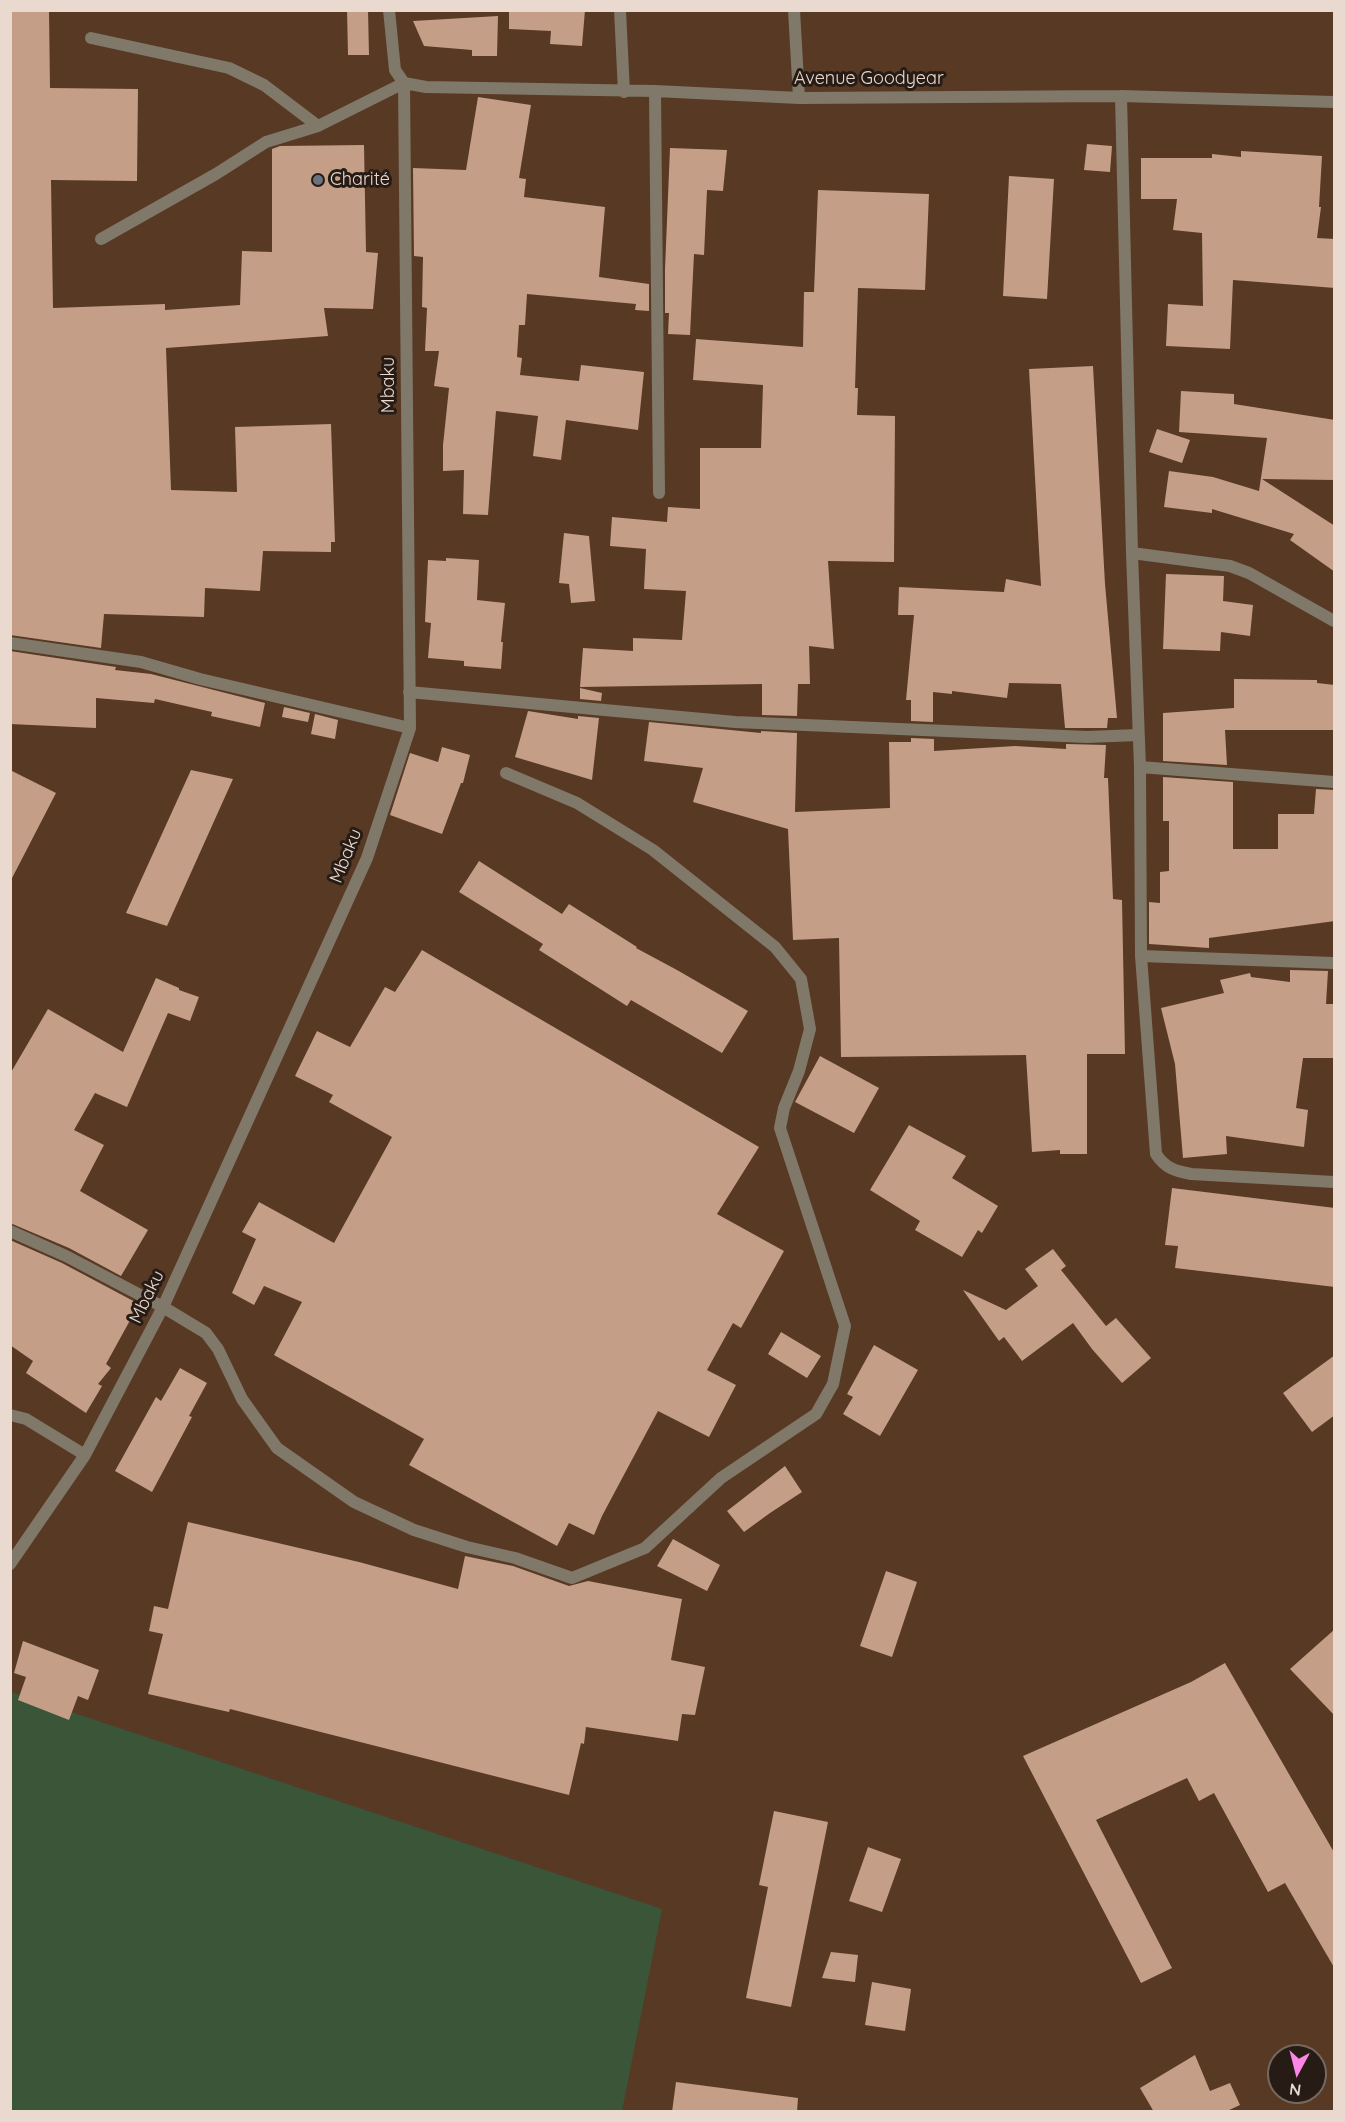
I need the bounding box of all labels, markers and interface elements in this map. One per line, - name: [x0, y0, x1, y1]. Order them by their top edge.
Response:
- street label: Avenue Goodyear: [794, 68, 944, 90]
- place label: Charité: [330, 169, 390, 191]
- marker: Charité: [311, 173, 325, 187]
- street label: Mbaku: [378, 357, 400, 413]
- street label: Mbaku: [325, 826, 367, 886]
- street label: Mbaku: [125, 1267, 169, 1327]
- north arrow: [1267, 2044, 1327, 2104]
- text: N: [1288, 2079, 1302, 2101]

